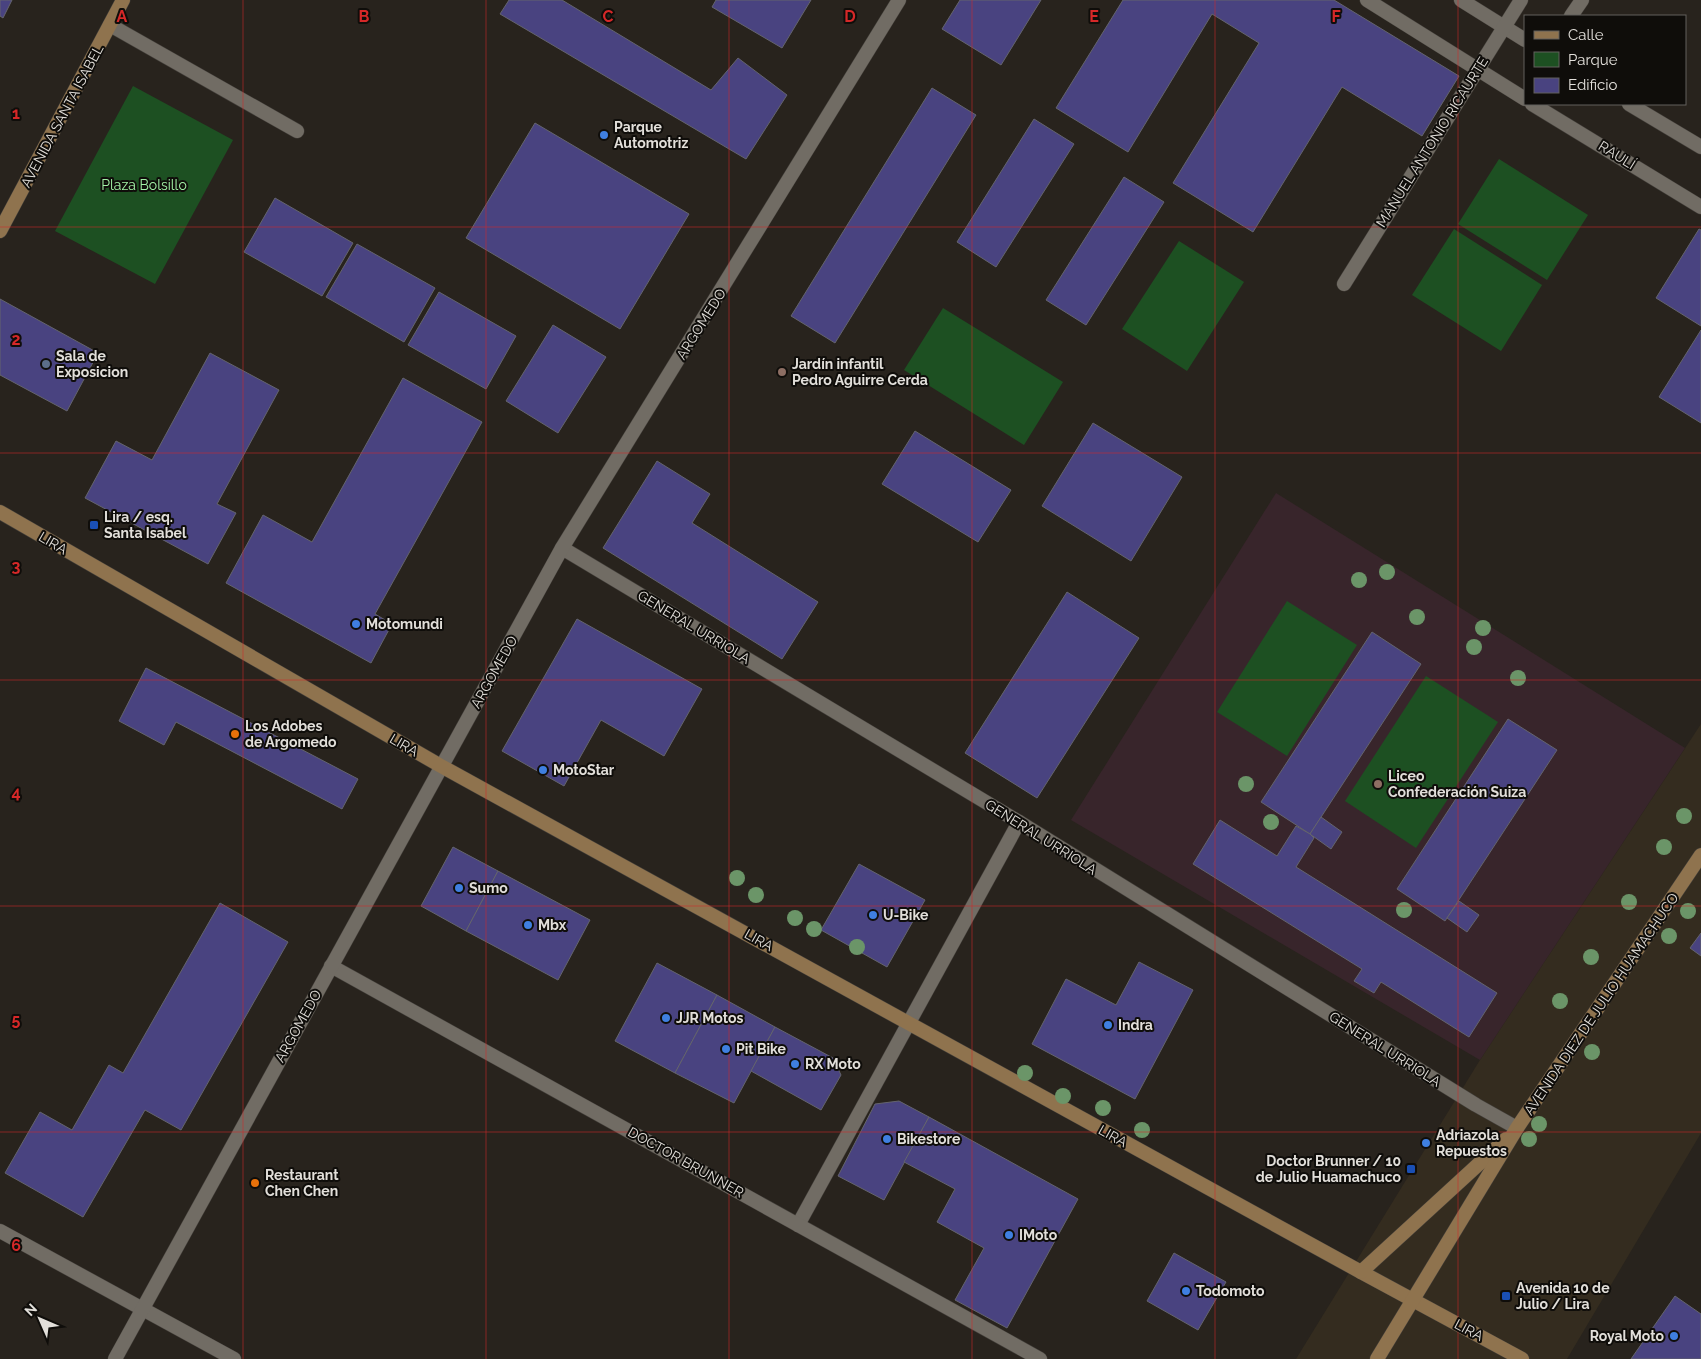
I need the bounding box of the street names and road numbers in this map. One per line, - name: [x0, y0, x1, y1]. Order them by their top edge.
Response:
- street label: AVENIDA SANTA ISABEL: [18, 42, 106, 190]
- street label: MANUEL ANTONIO RICAURTE: [1373, 54, 1491, 230]
- street label: RAULÍ: [1596, 137, 1639, 173]
- street label: ARGOMEDO: [673, 286, 729, 362]
- street label: LIRA: [36, 529, 71, 558]
- street label: GENERAL URRIOLA: [635, 587, 754, 667]
- street label: ARGOMEDO: [467, 633, 521, 711]
- street label: LIRA: [387, 731, 422, 760]
- street label: GENERAL URRIOLA: [982, 796, 1100, 878]
- street label: AVENIDA DIEZ DE JULIO HUAMACHUCO: [1520, 890, 1682, 1118]
- street label: LIRA: [742, 926, 777, 955]
- street label: ARGOMEDO: [271, 987, 325, 1065]
- street label: GENERAL URRIOLA: [1326, 1008, 1444, 1090]
- street label: LIRA: [1096, 1122, 1131, 1151]
- street label: DOCTOR BRUNNER: [625, 1124, 747, 1200]
- street label: LIRA: [1452, 1316, 1487, 1344]

